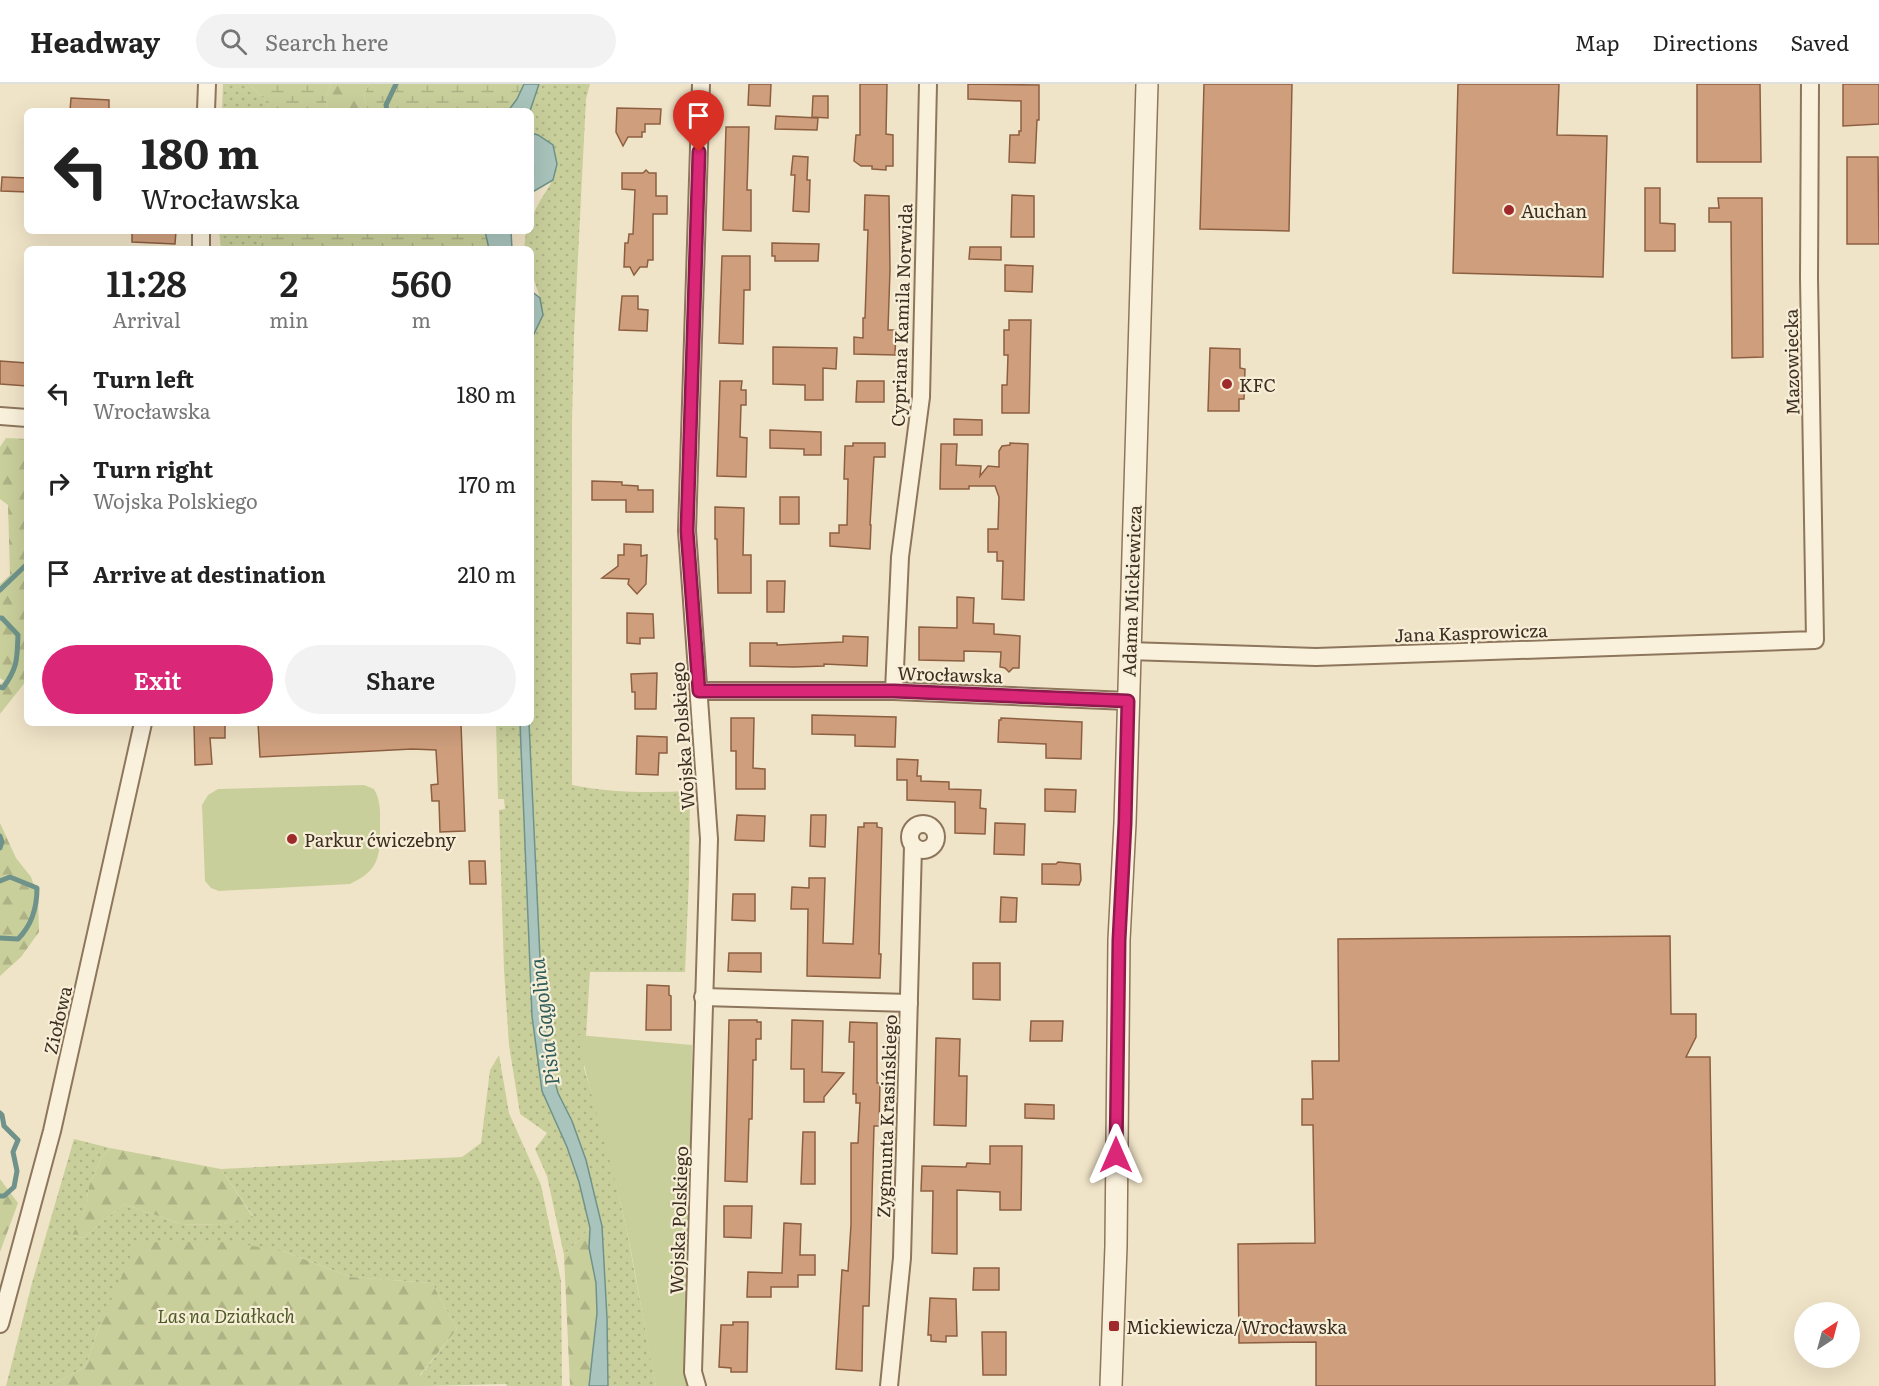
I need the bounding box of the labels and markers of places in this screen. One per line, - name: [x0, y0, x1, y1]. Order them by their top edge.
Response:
- pin: [673, 90, 724, 152]
- place label: Auchan: [1521, 197, 1587, 224]
- marker: Auchan: [1502, 203, 1516, 217]
- place label: KFC: [1239, 371, 1276, 398]
- marker: KFC: [1220, 377, 1234, 391]
- place label: Parkur ćwiczebny: [304, 826, 456, 853]
- marker: Parkur ćwiczebny: [285, 832, 299, 846]
- place label: Mickiewicza/Wrocławska: [1126, 1313, 1347, 1340]
- marker: Mickiewicza/Wrocławska: [1107, 1319, 1121, 1333]

